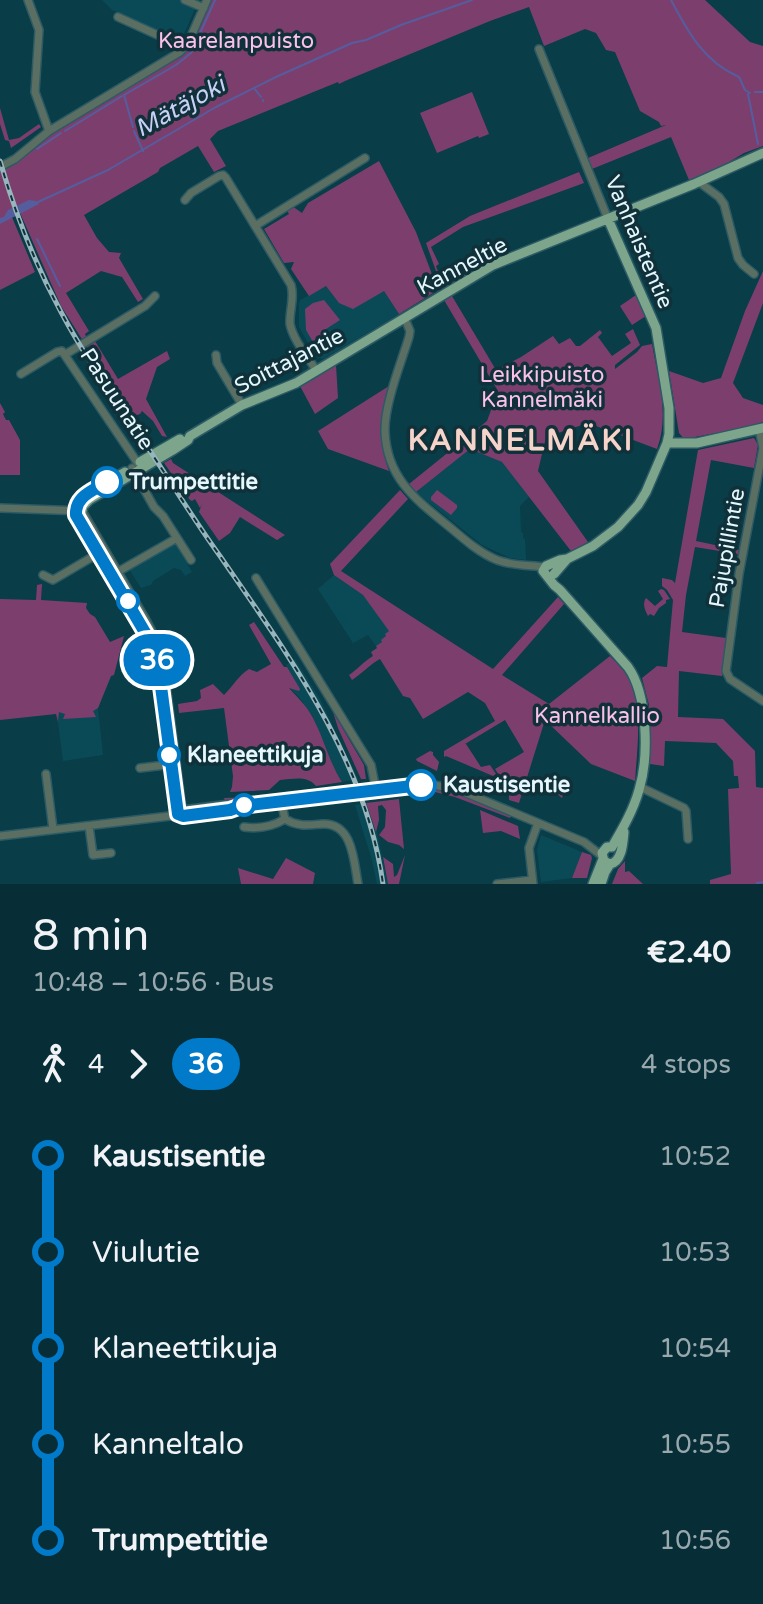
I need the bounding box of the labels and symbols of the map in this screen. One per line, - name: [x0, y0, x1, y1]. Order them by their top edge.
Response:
- park label: Kaarelanpuisto: [158, 28, 314, 54]
- water label: Mätäjoki: [130, 69, 233, 144]
- street label: Vanhaistentie: [599, 172, 679, 312]
- street label: Kanneltie: [413, 231, 511, 301]
- street label: Soittajantie: [230, 322, 348, 400]
- street label: Pasuunatie: [75, 343, 159, 455]
- park label: Leikkipuisto Kannelmäki: [480, 362, 604, 413]
- district label: KANNELMÄKI: [408, 422, 634, 459]
- marker: Trumpettitie: [92, 467, 122, 497]
- place label: Trumpettitie: [128, 469, 258, 495]
- street label: Pajupillintie: [704, 486, 750, 610]
- unlabelled marker: [117, 590, 139, 612]
- line badge: 36: [121, 634, 193, 686]
- park label: Kannelkallio: [534, 703, 660, 729]
- place label: Klaneettikuja: [187, 742, 324, 768]
- marker: Klaneettikuja: [158, 744, 180, 766]
- marker: Kaustisentie: [406, 770, 436, 800]
- place label: Kaustisentie: [443, 772, 570, 798]
- unlabelled marker: [233, 794, 255, 816]

